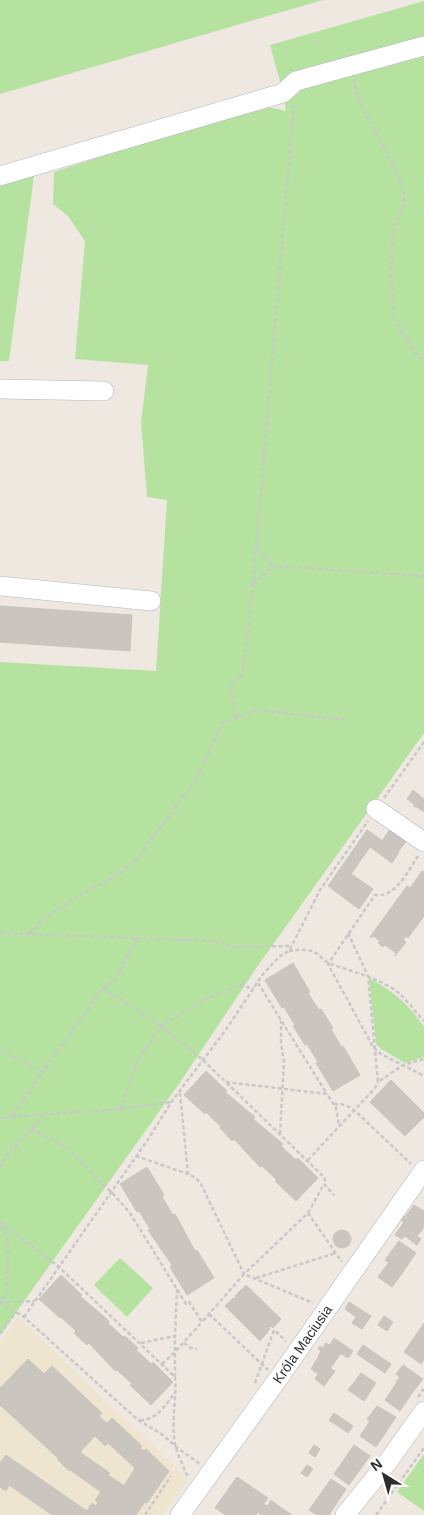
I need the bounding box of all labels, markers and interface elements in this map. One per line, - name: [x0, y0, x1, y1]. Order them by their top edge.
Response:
- street label: Króla Maciusia: [269, 1302, 335, 1387]
- north arrow: [359, 1450, 409, 1500]
- text: N: [367, 1455, 385, 1474]

